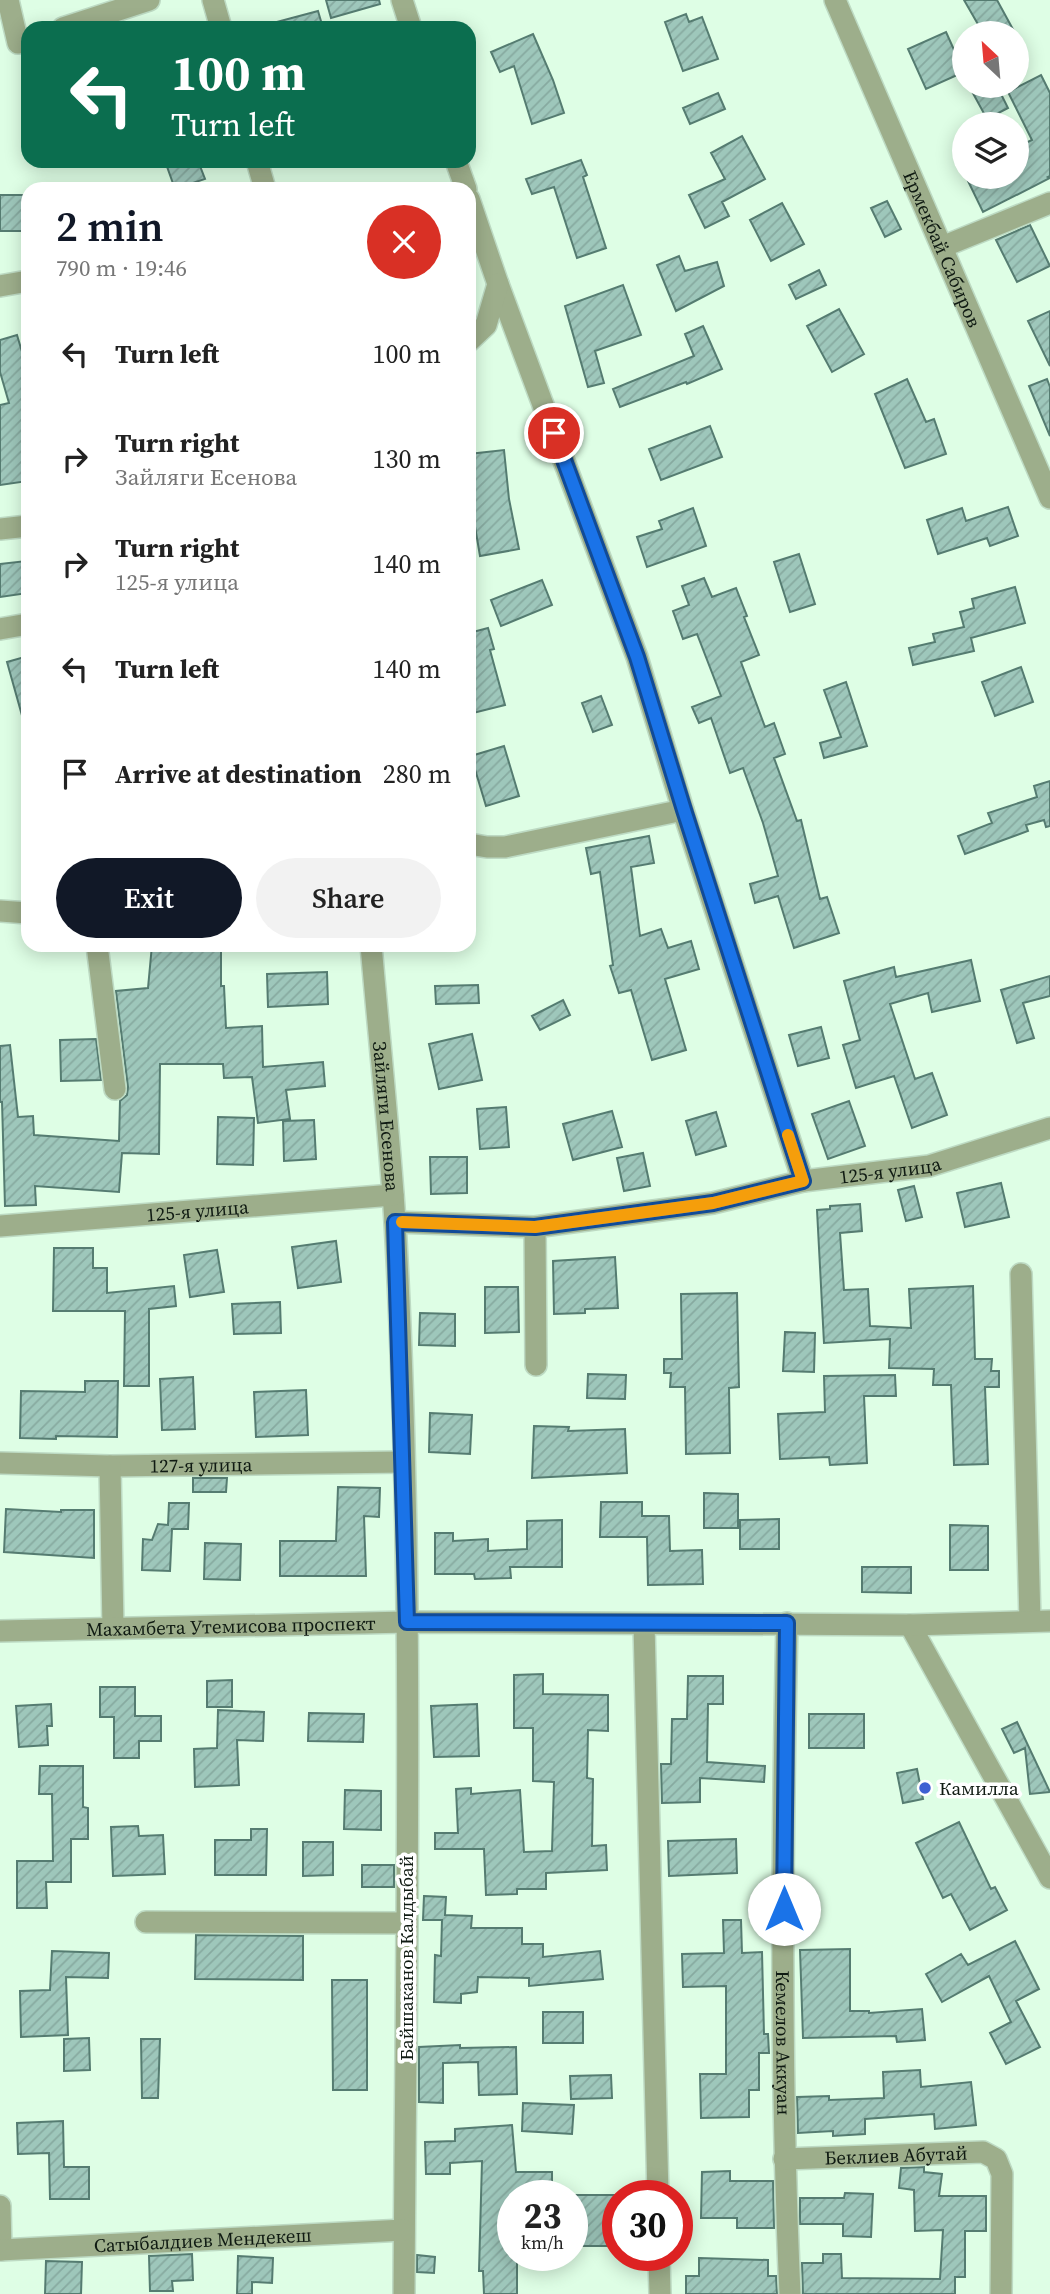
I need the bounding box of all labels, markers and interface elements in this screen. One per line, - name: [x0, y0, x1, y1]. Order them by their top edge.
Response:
- north arrow: [952, 21, 1029, 98]
- map controls: [952, 21, 1029, 189]
- text: 100 m: [171, 39, 306, 106]
- icon: left: [56, 49, 147, 140]
- text: Turn left: [171, 103, 295, 147]
- button: layers: [952, 112, 1029, 189]
- street label: Ермекбай Сабиров: [897, 166, 988, 331]
- text: 2 min: [56, 197, 164, 255]
- button: close: [367, 205, 441, 279]
- text: 790 m · 19:46: [56, 252, 187, 284]
- icon: left: [56, 335, 94, 373]
- text: Turn left: [115, 336, 219, 372]
- text: 100 m: [373, 336, 441, 372]
- pin: [524, 403, 584, 463]
- icon: arrive: [535, 414, 573, 452]
- text: Turn right: [115, 425, 239, 461]
- icon: right: [56, 440, 94, 478]
- text: 130 m: [373, 441, 441, 477]
- text: Зайляги Есенова: [115, 461, 297, 493]
- text: Turn right: [115, 530, 239, 566]
- icon: right: [56, 545, 94, 583]
- text: 140 m: [373, 546, 441, 582]
- text: 125-я улица: [115, 566, 239, 598]
- icon: left: [56, 650, 94, 688]
- text: Turn left: [115, 651, 219, 687]
- text: 140 m: [373, 651, 441, 687]
- icon: arrive: [56, 755, 94, 793]
- text: Arrive at destination: [115, 756, 362, 792]
- text: 280 m: [383, 756, 451, 792]
- button: Exit: [56, 858, 242, 938]
- button: Share: [256, 858, 441, 938]
- street label: Зайляги Есенова: [367, 1040, 406, 1193]
- street label: 125-я улица: [838, 1150, 945, 1190]
- street label: 125-я улица: [145, 1193, 250, 1227]
- street label: 127-я улица: [150, 1451, 253, 1478]
- street label: Махамбета Утемисова проспект: [86, 1610, 376, 1642]
- place label: Камилла: [939, 1775, 1019, 1801]
- marker: Камилла: [917, 1780, 933, 1796]
- street label: Байшаканов Калдыбай: [393, 1855, 419, 2061]
- position arrow: [747, 1872, 821, 1946]
- street label: Кемелов Аккуан: [770, 1970, 797, 2116]
- street label: Беклиев Абутай: [824, 2140, 968, 2171]
- speed limit sign: 30: [602, 2180, 693, 2271]
- text: 23: [524, 2192, 561, 2240]
- street label: Сатыбалдиев Мендекеш: [93, 2222, 312, 2258]
- text: km/h: [521, 2230, 564, 2255]

